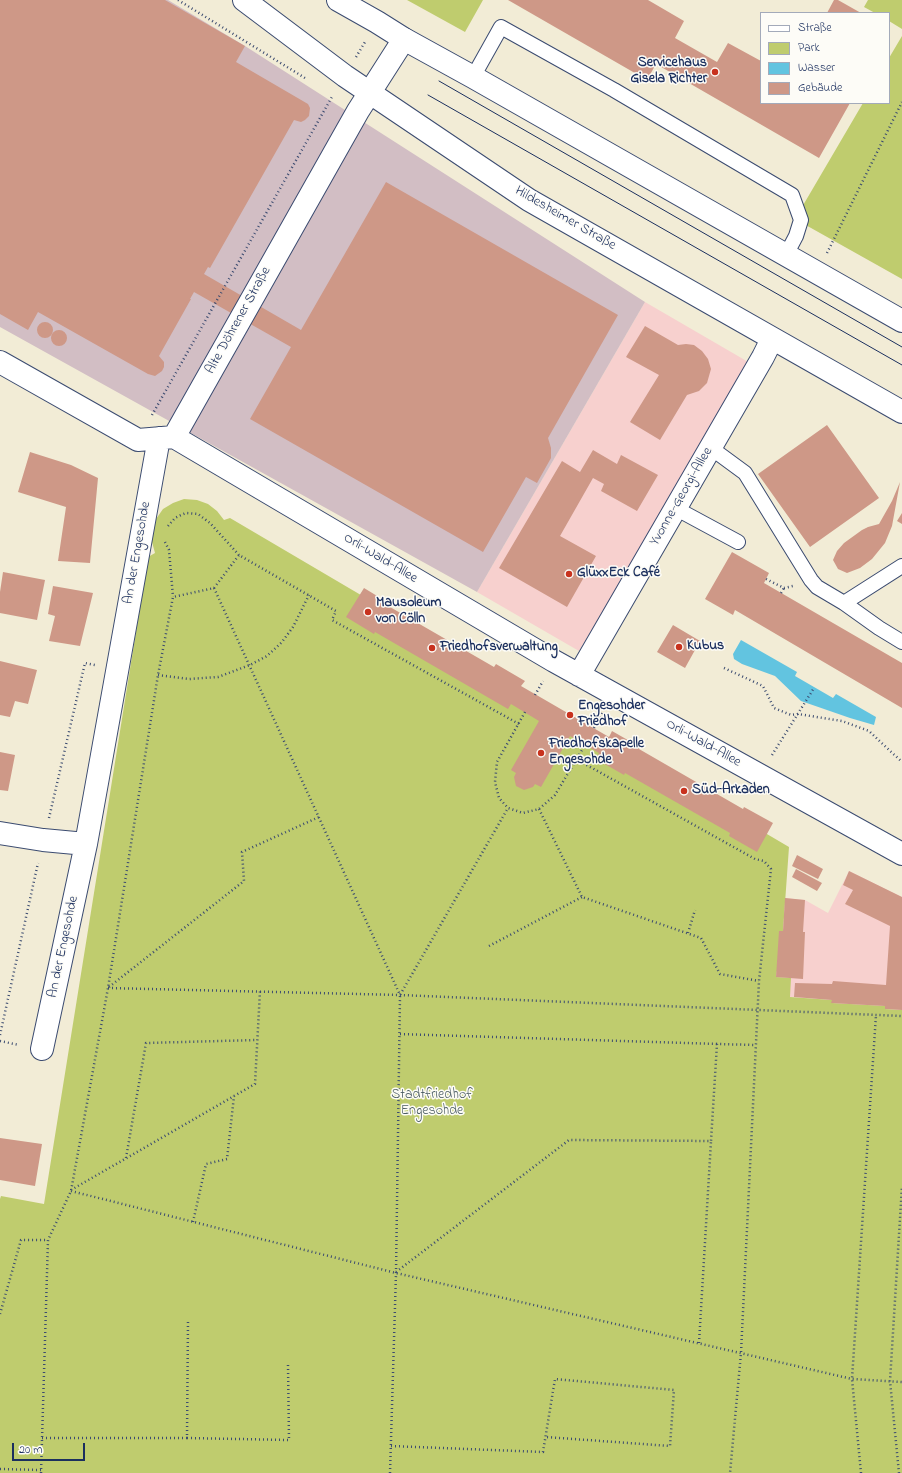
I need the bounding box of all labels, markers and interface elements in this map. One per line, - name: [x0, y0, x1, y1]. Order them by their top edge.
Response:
- legend: [760, 12, 890, 104]
- text: Straße: [798, 19, 832, 37]
- text: Park: [798, 39, 820, 57]
- place label: Servicehaus Gisela Richter: [630, 56, 707, 88]
- text: Wasser: [798, 59, 835, 77]
- marker: Servicehaus Gisela Richter: [710, 67, 720, 77]
- text: Gebäude: [798, 79, 842, 97]
- street label: Hildesheimer Straße: [511, 183, 619, 255]
- street label: Alte Döhrener Straße: [203, 264, 275, 378]
- street label: Yvonne-Georgi-Allee: [647, 445, 717, 549]
- street label: An der Engesohde: [121, 500, 155, 606]
- street label: Orli-Wald-Allee: [340, 530, 420, 588]
- place label: GlüxxEck Café: [577, 566, 660, 582]
- marker: GlüxxEck Café: [564, 569, 574, 579]
- place label: Mausoleum von Cölln: [376, 596, 441, 628]
- marker: Mausoleum von Cölln: [363, 607, 373, 617]
- place label: Kubus: [687, 639, 724, 655]
- place label: Friedhofsverwaltung: [440, 640, 558, 656]
- marker: Kubus: [674, 642, 684, 652]
- marker: Friedhofsverwaltung: [427, 643, 437, 653]
- place label: Engesohder Friedhof: [578, 699, 645, 732]
- marker: Engesohder Friedhof: [565, 710, 575, 720]
- street label: Orli-Wald-Allee: [662, 716, 744, 772]
- place label: Friedhofskapelle Engesohde: [549, 737, 644, 770]
- marker: Friedhofskapelle Engesohde: [536, 748, 546, 758]
- place label: Süd-Arkaden: [692, 783, 770, 799]
- marker: Süd-Arkaden: [679, 786, 689, 796]
- street label: An der Engesohde: [45, 895, 83, 999]
- park label: Stadtfriedhof Engesohde: [391, 1088, 473, 1120]
- scale bar: [14, 1435, 87, 1461]
- text: 20 m: [19, 1441, 42, 1459]

